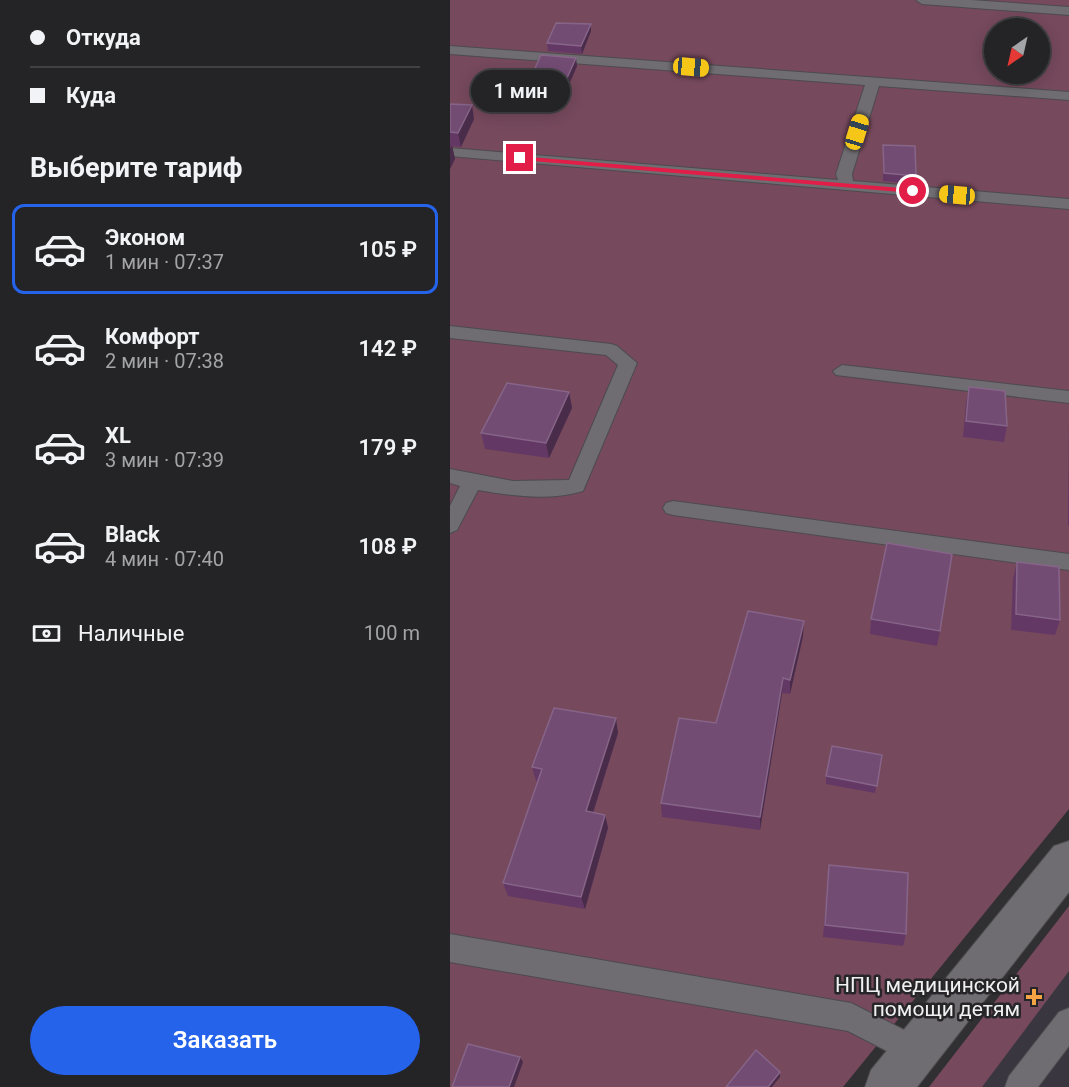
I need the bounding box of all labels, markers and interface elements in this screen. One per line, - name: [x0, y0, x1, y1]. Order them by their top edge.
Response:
- north arrow: [984, 18, 1050, 84]
- map controls: [984, 18, 1050, 84]
- text: Откуда: [66, 25, 141, 50]
- car: [672, 56, 710, 78]
- callout: 1 мин: [470, 71, 569, 113]
- text: 1 мин: [493, 79, 548, 103]
- text: Куда: [66, 83, 116, 108]
- car: [843, 112, 871, 152]
- route end: [506, 144, 533, 171]
- text: Выберите тариф: [30, 152, 242, 184]
- route start: [899, 177, 926, 204]
- car: [938, 184, 976, 206]
- icon: car: [33, 222, 87, 276]
- text: Эконом: [105, 225, 185, 250]
- text: 105 ₽: [359, 237, 417, 262]
- text: 1 мин · 07:37: [105, 250, 224, 274]
- icon: car: [33, 321, 87, 375]
- text: Комфорт: [105, 324, 200, 349]
- text: 142 ₽: [359, 336, 417, 361]
- text: 2 мин · 07:38: [105, 349, 224, 373]
- icon: car: [33, 420, 87, 474]
- text: XL: [105, 423, 131, 448]
- text: 179 ₽: [359, 435, 417, 460]
- text: 3 мин · 07:39: [105, 448, 224, 472]
- icon: car: [33, 519, 87, 573]
- text: Black: [105, 522, 160, 547]
- text: 108 ₽: [359, 534, 417, 559]
- text: 4 мин · 07:40: [105, 547, 224, 571]
- icon: cash: [30, 617, 63, 650]
- text: Наличные: [78, 621, 184, 646]
- text: 100 m: [364, 621, 420, 645]
- place label: НПЦ медицинской помощи детям: [835, 973, 1020, 1021]
- marker: НПЦ медицинской помощи детям: [1025, 988, 1043, 1006]
- button: Заказать: [30, 1006, 420, 1075]

